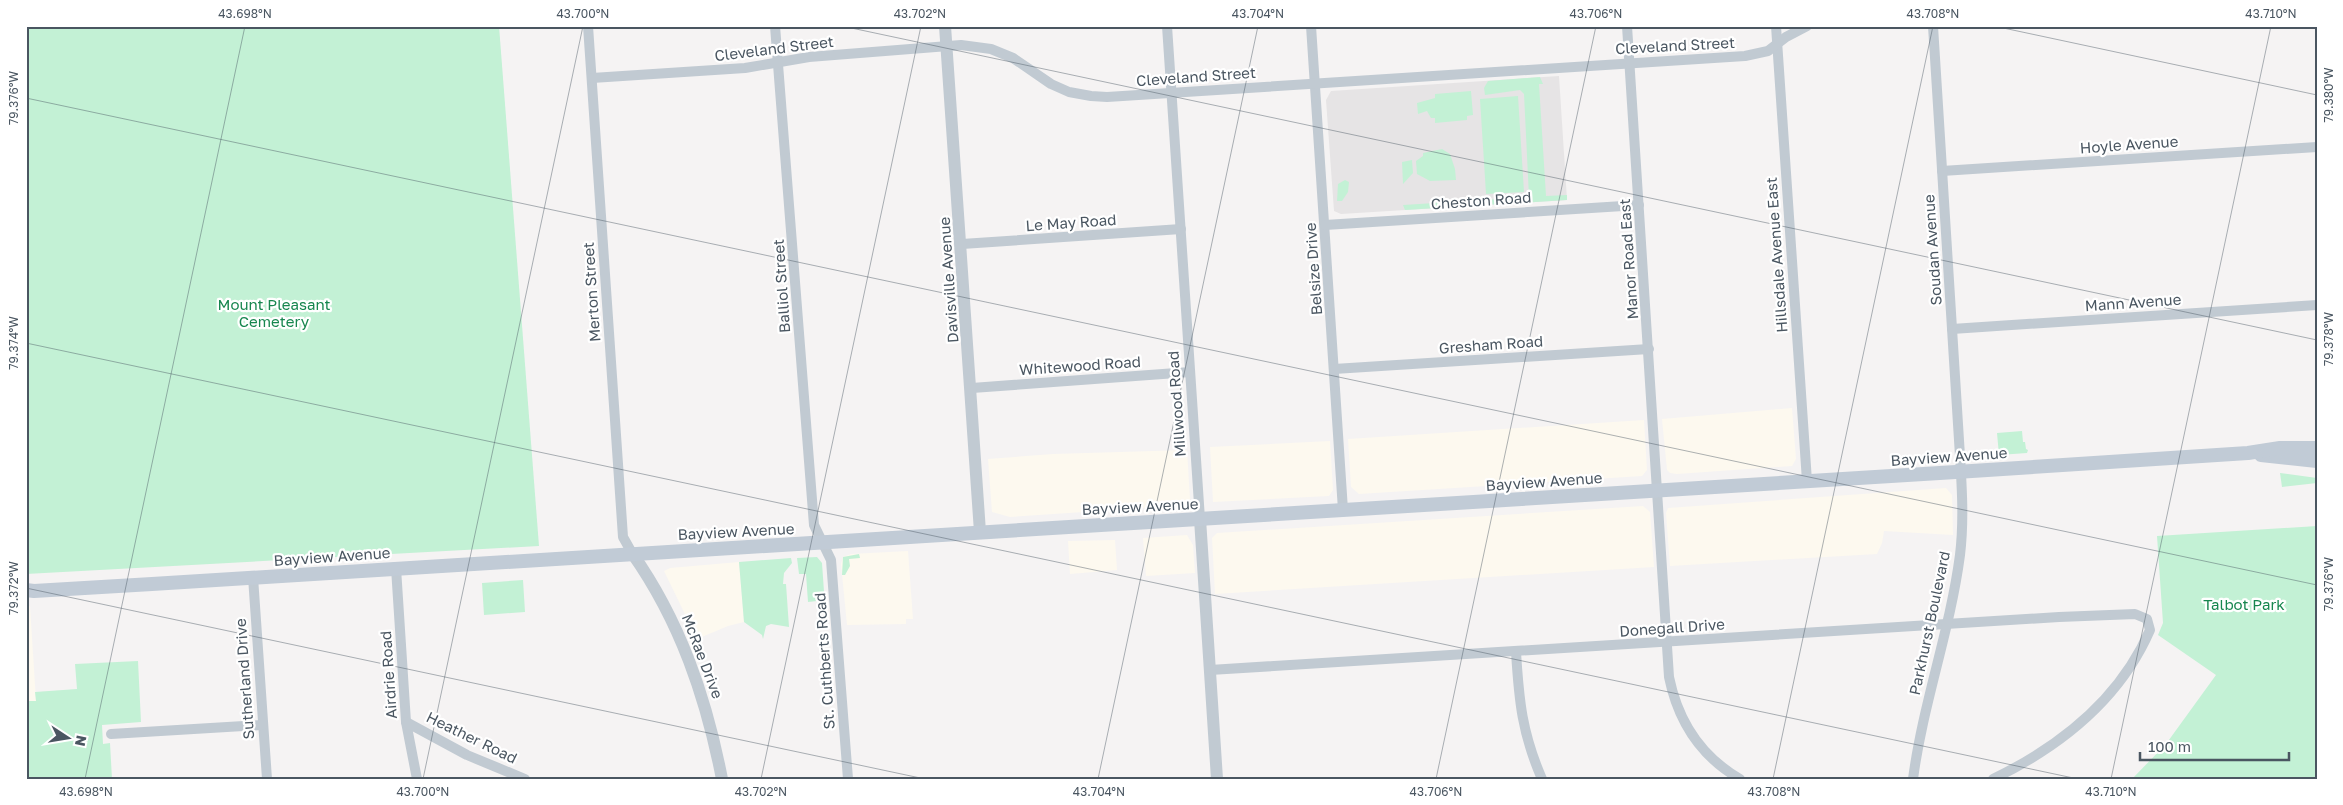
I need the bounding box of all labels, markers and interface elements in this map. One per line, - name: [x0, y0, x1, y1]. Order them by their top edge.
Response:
- text: 43.698°N: [218, 6, 272, 21]
- text: 43.700°N: [557, 6, 609, 21]
- text: 43.702°N: [894, 6, 946, 21]
- text: 43.704°N: [1232, 6, 1284, 21]
- text: 43.706°N: [1570, 6, 1622, 21]
- text: 43.708°N: [1907, 6, 1959, 21]
- text: 43.710°N: [2245, 6, 2297, 21]
- street label: Cleveland Street: [713, 32, 835, 64]
- street label: Cleveland Street: [1615, 33, 1735, 57]
- street label: Cleveland Street: [1136, 63, 1256, 89]
- text: 79.380°W: [2321, 67, 2336, 123]
- text: 79.376°W: [6, 70, 21, 125]
- street label: Hoyle Avenue: [2079, 132, 2179, 156]
- street label: Hillsdale Avenue East: [1762, 177, 1790, 333]
- street label: Cheston Road: [1430, 188, 1532, 212]
- street label: Soudan Avenue: [1919, 194, 1945, 306]
- street label: Manor Road East: [1615, 198, 1641, 320]
- street label: Le May Road: [1025, 210, 1117, 234]
- street label: Davisville Avenue: [935, 216, 961, 344]
- street label: Belsize Drive: [1301, 222, 1325, 316]
- street label: Balliol Street: [769, 238, 793, 334]
- street label: Merton Street: [579, 241, 603, 343]
- street label: Mann Avenue: [2084, 290, 2182, 314]
- park label: Mount Pleasant Cemetery: [218, 295, 330, 330]
- text: 79.378°W: [2321, 311, 2336, 366]
- text: 79.374°W: [6, 316, 21, 370]
- street label: Gresham Road: [1438, 331, 1544, 357]
- street label: Millwood Road: [1163, 350, 1189, 458]
- street label: Whitewood Road: [1019, 352, 1141, 378]
- street label: Bayview Avenue: [1890, 443, 2008, 469]
- street label: Bayview Avenue: [1485, 468, 1603, 494]
- street label: Bayview Avenue: [1081, 494, 1199, 518]
- street label: Bayview Avenue: [677, 519, 795, 543]
- street label: Bayview Avenue: [273, 543, 391, 569]
- street label: Parkhurst Boulevard: [1905, 549, 1953, 697]
- text: 79.376°W: [2321, 556, 2336, 611]
- text: 79.372°W: [6, 561, 21, 615]
- street label: St. Cuthberts Road: [810, 592, 838, 730]
- park label: Talbot Park: [2203, 595, 2285, 613]
- street label: McRae Drive: [679, 611, 727, 701]
- street label: Donegall Drive: [1619, 614, 1726, 640]
- street label: Sutherland Drive: [231, 618, 257, 740]
- street label: Airdrie Road: [376, 630, 400, 720]
- street label: Heather Road: [424, 707, 520, 767]
- north arrow: [42, 712, 92, 762]
- scale bar: [2140, 730, 2289, 762]
- text: N: [72, 734, 91, 748]
- text: 100 m: [2148, 737, 2191, 755]
- text: 43.698°N: [59, 784, 113, 799]
- text: 43.700°N: [397, 784, 449, 799]
- text: 43.702°N: [735, 784, 787, 799]
- text: 43.704°N: [1073, 784, 1125, 799]
- text: 43.706°N: [1410, 784, 1462, 799]
- text: 43.708°N: [1748, 784, 1800, 799]
- text: 43.710°N: [2085, 784, 2137, 799]

